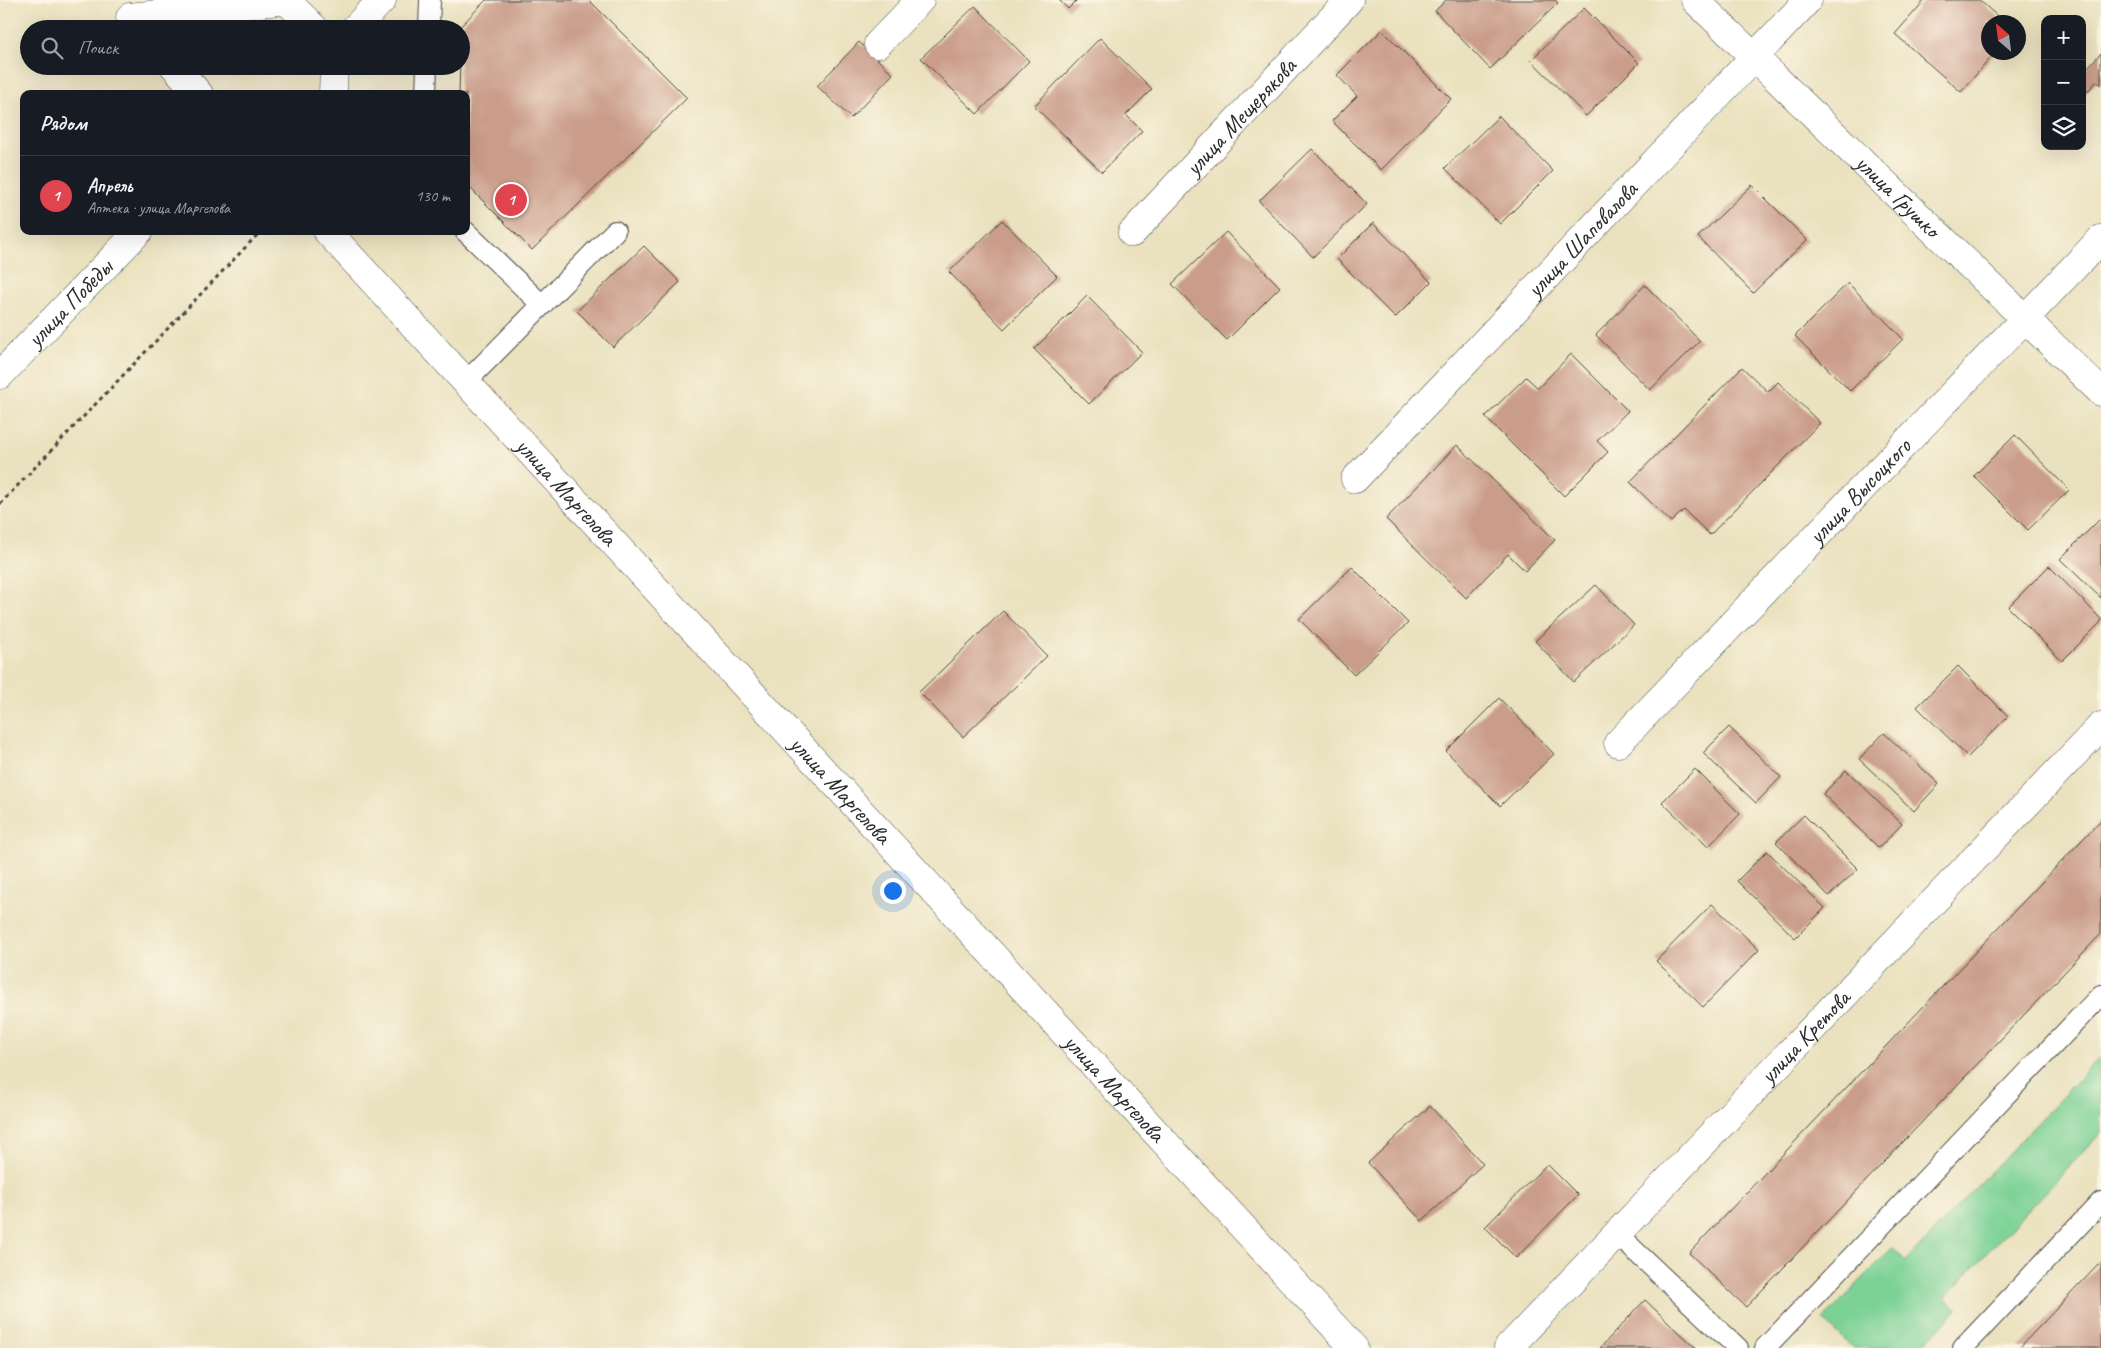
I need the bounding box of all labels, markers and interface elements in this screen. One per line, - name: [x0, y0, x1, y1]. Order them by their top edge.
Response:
- north arrow: [1981, 15, 2026, 60]
- map controls: [2041, 15, 2086, 150]
- button: +: [2041, 15, 2086, 60]
- search box: [20, 20, 470, 75]
- icon: search: [38, 34, 66, 62]
- text: Поиск: [78, 36, 118, 60]
- street label: улица Мещерякова: [1177, 51, 1303, 183]
- button: −: [2041, 60, 2086, 105]
- button: layers: [2041, 105, 2086, 150]
- text: Рядом: [40, 110, 87, 136]
- street label: улица Грушко: [1848, 147, 1949, 246]
- text: Апрель: [87, 174, 133, 198]
- street label: улица Шаповалова: [1518, 174, 1645, 305]
- pin: 1: [495, 181, 527, 219]
- text: 1: [52, 186, 60, 206]
- text: 130 m: [416, 186, 450, 206]
- text: Аптека · улица Маргелова: [87, 198, 230, 218]
- street label: улица Победы: [19, 251, 120, 355]
- street label: улица Маргелова: [508, 430, 625, 553]
- street label: улица Высоцкого: [1800, 431, 1918, 552]
- street label: улица Маргелова: [782, 728, 899, 851]
- your location: [880, 878, 906, 904]
- street label: улица Кретова: [1752, 982, 1858, 1091]
- street label: улица Маргелова: [1056, 1026, 1173, 1149]

